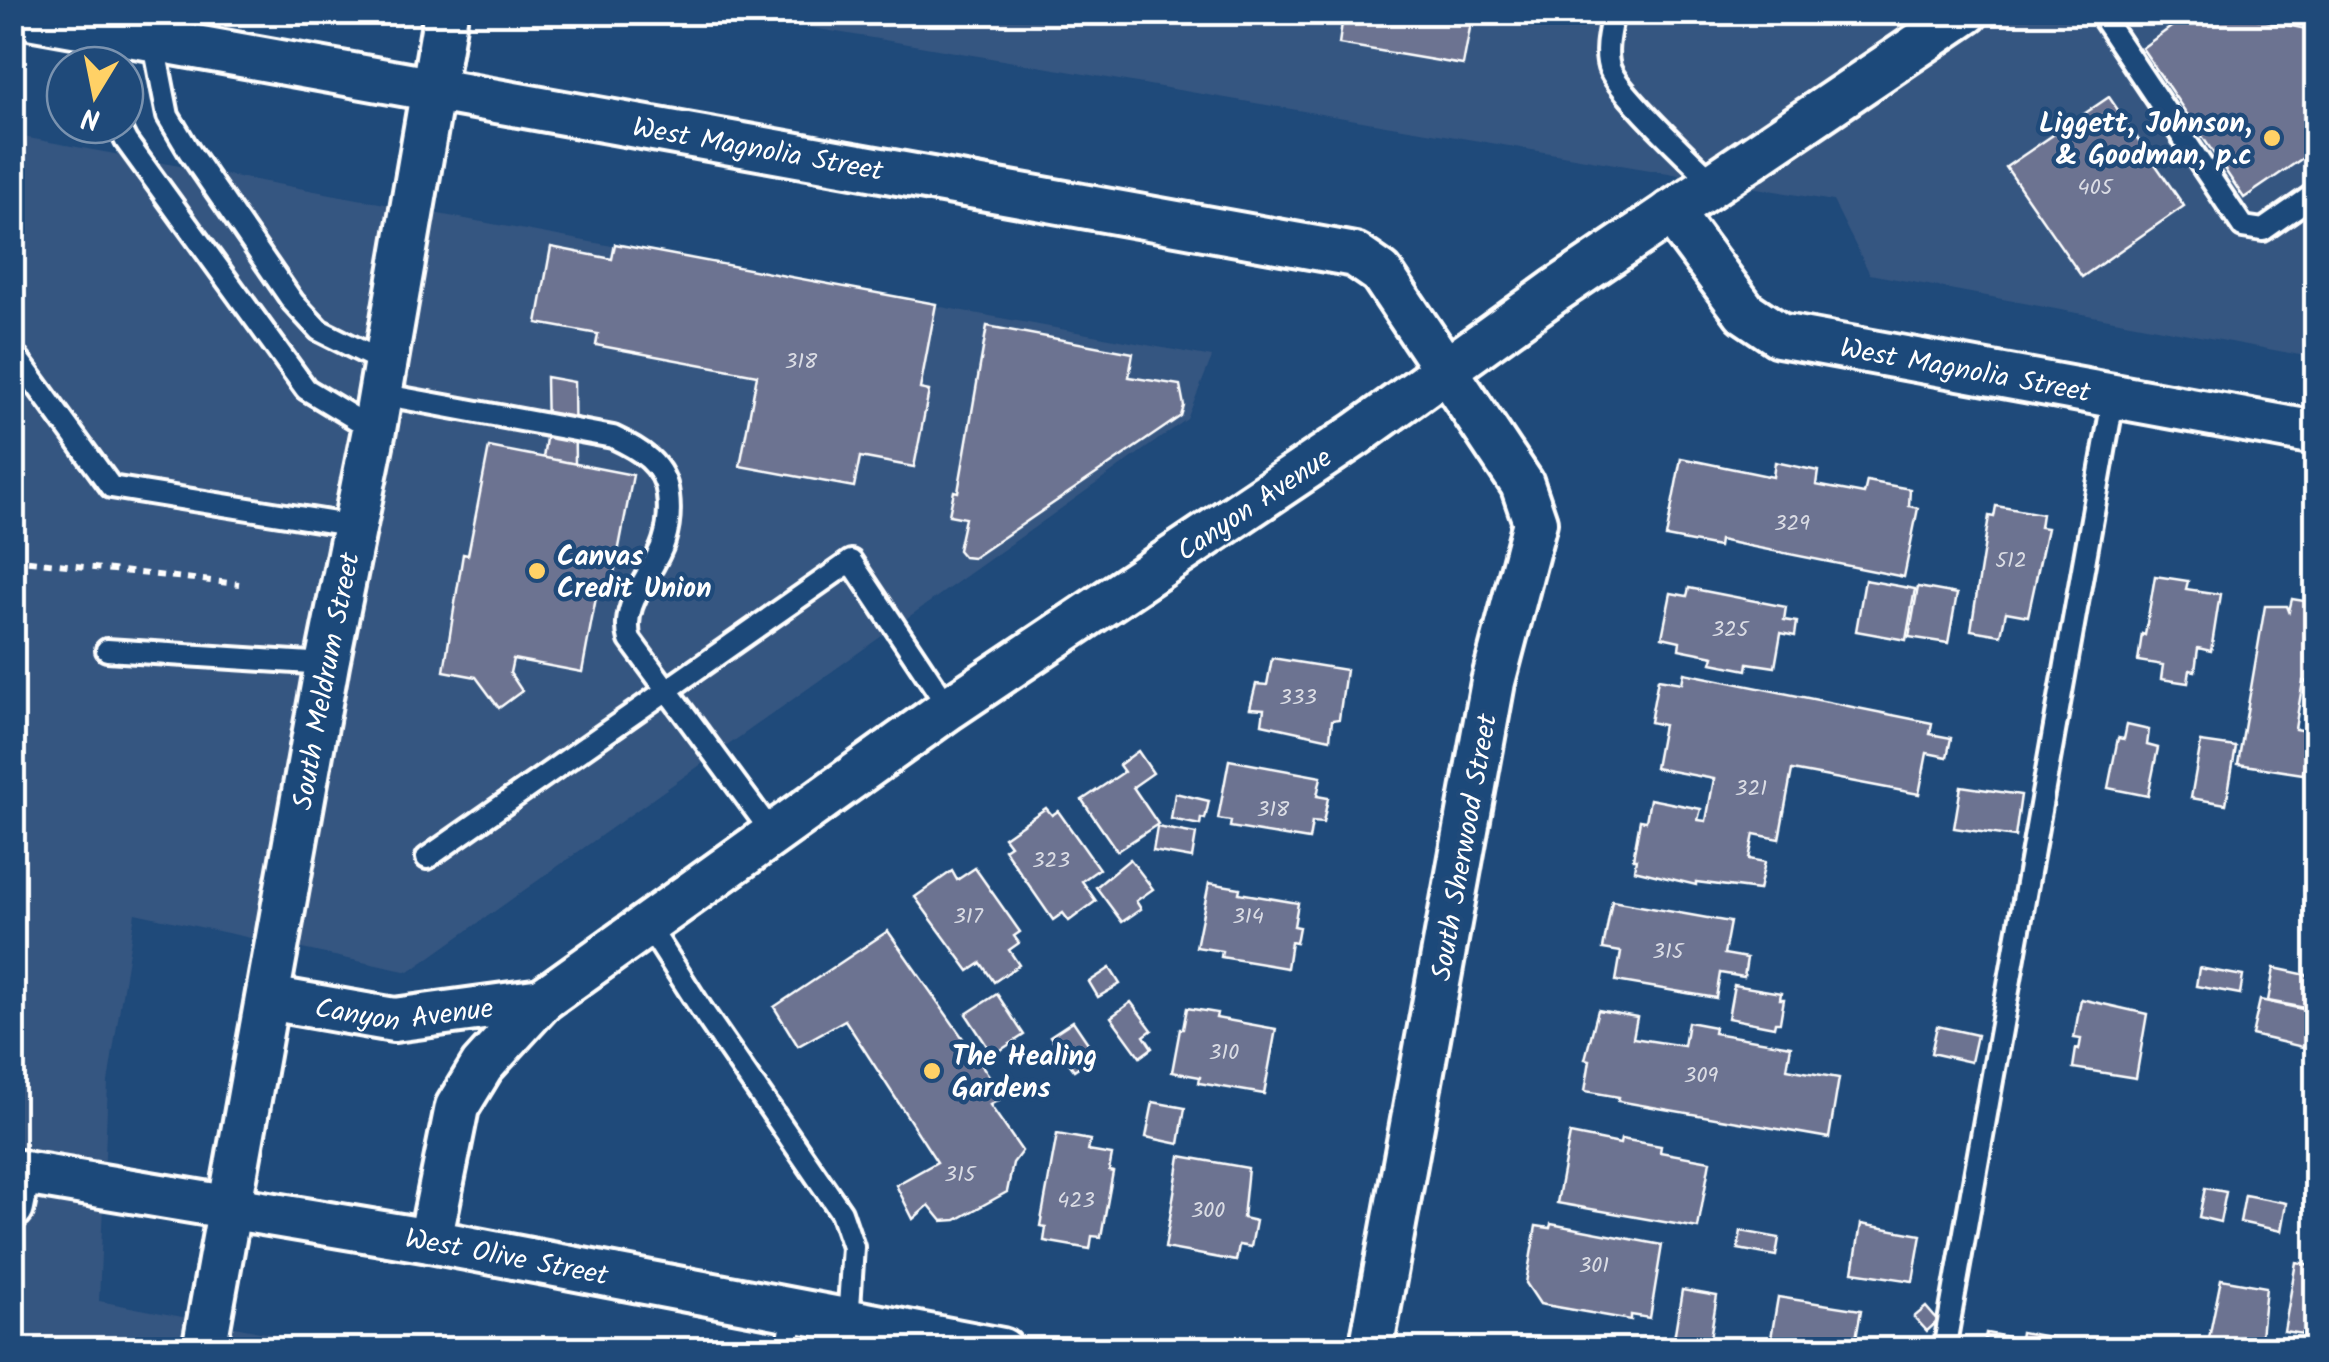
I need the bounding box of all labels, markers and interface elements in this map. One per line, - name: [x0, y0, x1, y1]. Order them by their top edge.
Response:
- north arrow: [45, 45, 145, 145]
- text: N: [78, 93, 104, 141]
- place label: Liggett, Johnson, & Goodman, p.c: [2039, 102, 2252, 179]
- street label: West Magnolia Street: [629, 106, 888, 195]
- marker: Liggett, Johnson, & Goodman, p.c: [2261, 127, 2283, 149]
- house number: 405: [2078, 171, 2114, 206]
- street label: West Magnolia Street: [1836, 327, 2095, 417]
- house number: 318: [785, 345, 818, 380]
- street label: Canyon Avenue: [1168, 437, 1342, 574]
- house number: 329: [1774, 507, 1810, 542]
- place label: Canvas Credit Union: [557, 535, 712, 612]
- house number: 512: [1995, 544, 2027, 579]
- street label: South Meldrum Street: [281, 548, 374, 814]
- marker: Canvas Credit Union: [526, 560, 548, 582]
- house number: 325: [1711, 613, 1750, 648]
- house number: 333: [1279, 681, 1317, 716]
- street label: South Sherwood Street: [1420, 709, 1511, 984]
- house number: 321: [1735, 772, 1767, 807]
- house number: 318: [1257, 793, 1290, 828]
- house number: 323: [1032, 844, 1070, 879]
- house number: 317: [953, 900, 984, 935]
- house number: 314: [1232, 900, 1264, 935]
- house number: 315: [1652, 935, 1685, 970]
- street label: Canyon Avenue: [311, 987, 497, 1046]
- place label: The Healing Gardens: [952, 1035, 1097, 1112]
- house number: 310: [1209, 1036, 1239, 1071]
- house number: 309: [1684, 1059, 1718, 1094]
- marker: The Healing Gardens: [921, 1060, 943, 1082]
- house number: 315: [944, 1158, 977, 1193]
- house number: 423: [1057, 1184, 1095, 1219]
- house number: 300: [1191, 1194, 1225, 1229]
- street label: West Olive Street: [401, 1217, 613, 1300]
- house number: 301: [1579, 1249, 1609, 1284]

